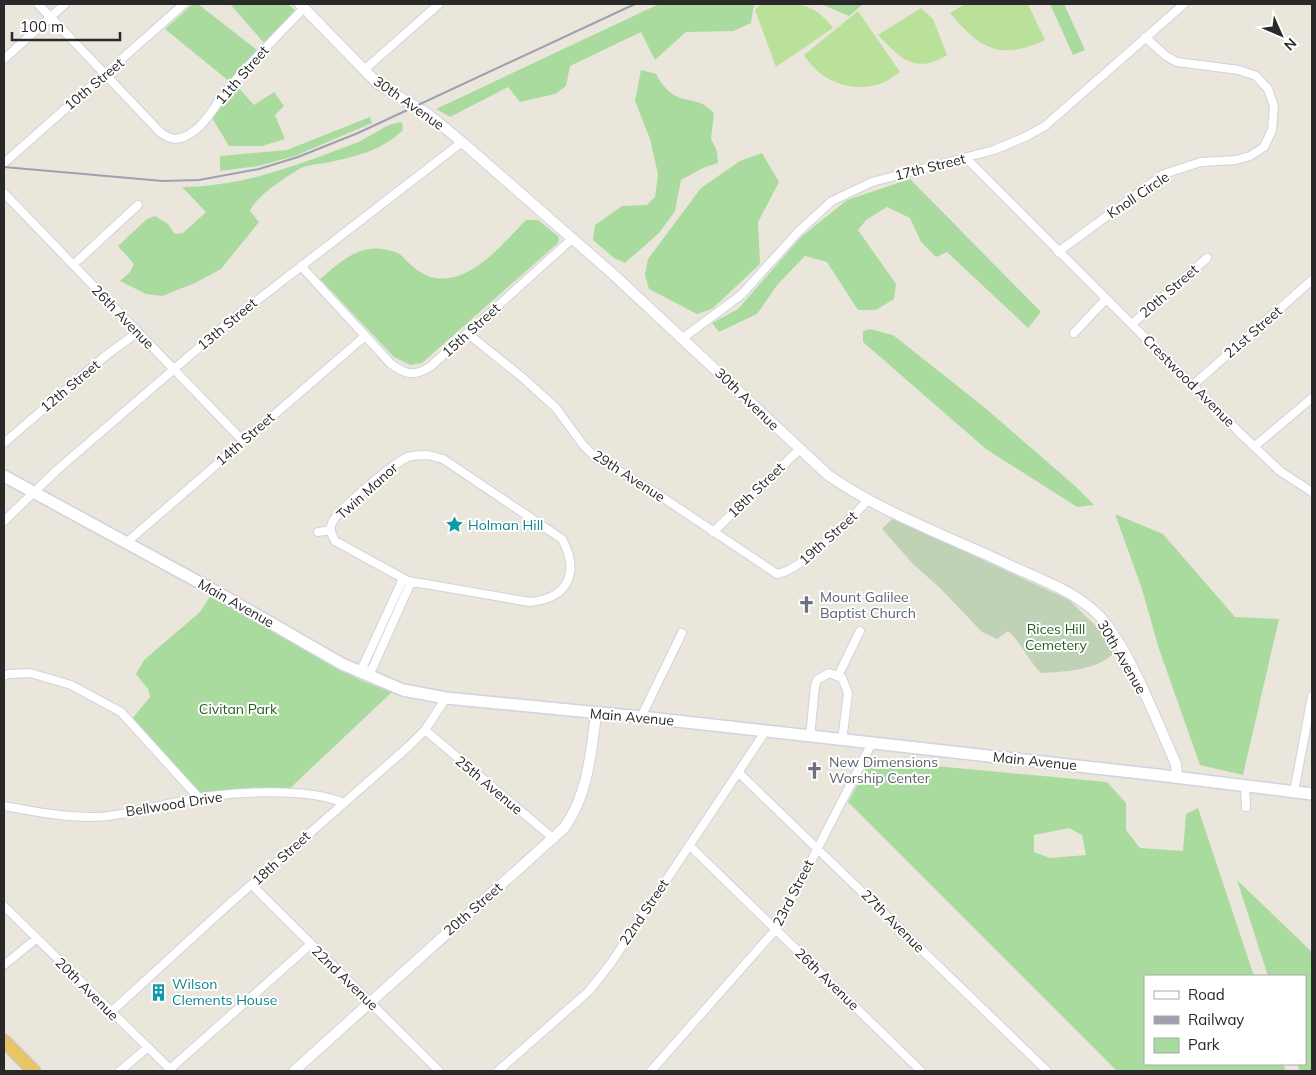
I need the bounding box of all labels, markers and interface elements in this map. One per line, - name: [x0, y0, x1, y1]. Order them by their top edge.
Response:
- scale bar: [12, 10, 120, 42]
- north arrow: [1256, 10, 1306, 60]
- text: 100 m: [20, 17, 64, 36]
- text: N: [1280, 34, 1300, 54]
- street label: 11th Street: [211, 42, 273, 108]
- street label: 10th Street: [61, 54, 128, 114]
- street label: 30th Avenue: [370, 72, 448, 134]
- street label: 17th Street: [893, 150, 967, 184]
- street label: Knoll Circle: [1103, 168, 1173, 222]
- street label: 20th Street: [1136, 260, 1202, 322]
- street label: 26th Avenue: [88, 281, 158, 353]
- street label: 13th Street: [194, 294, 261, 354]
- street label: 15th Street: [438, 299, 504, 361]
- street label: 21st Street: [1220, 302, 1286, 362]
- street label: Crestwood Avenue: [1139, 331, 1239, 431]
- street label: 12th Street: [37, 356, 104, 416]
- street label: 30th Avenue: [711, 364, 783, 434]
- street label: 14th Street: [212, 408, 278, 470]
- street label: 29th Avenue: [590, 446, 668, 506]
- street label: Twin Manor: [333, 458, 402, 523]
- street label: 18th Street: [724, 458, 788, 522]
- street label: 19th Street: [795, 507, 861, 569]
- place icon: Holman Hill: [444, 515, 464, 535]
- place label: Holman Hill: [468, 516, 543, 534]
- street label: Main Avenue: [195, 575, 277, 631]
- place label: Mount Galilee Baptist Church: [820, 588, 916, 622]
- church icon: Mount Galilee Baptist Church: [796, 595, 816, 615]
- street label: 30th Avenue: [1094, 617, 1150, 697]
- park label: Rices Hill Cemetery: [1025, 620, 1088, 654]
- park label: Civitan Park: [199, 700, 278, 718]
- street label: Main Avenue: [589, 704, 675, 730]
- street label: Main Avenue: [992, 748, 1078, 774]
- street label: 25th Avenue: [452, 752, 526, 818]
- place label: New Dimensions Worship Center: [829, 753, 938, 787]
- church icon: New Dimensions Worship Center: [805, 760, 825, 780]
- street label: Bellwood Drive: [124, 787, 224, 821]
- street label: 18th Street: [248, 827, 314, 889]
- street label: 23rd Street: [769, 856, 818, 929]
- street label: 22nd Street: [615, 875, 673, 948]
- street label: 20th Street: [440, 878, 506, 940]
- street label: 27th Avenue: [858, 886, 928, 956]
- street label: 22nd Avenue: [308, 942, 382, 1014]
- street label: 26th Avenue: [791, 944, 863, 1014]
- street label: 20th Avenue: [52, 954, 122, 1024]
- place label: Wilson Clements House: [172, 975, 278, 1009]
- legend: [1144, 975, 1306, 1065]
- building icon: Wilson Clements House: [148, 982, 168, 1002]
- text: Road: [1188, 985, 1225, 1004]
- text: Railway: [1188, 1010, 1244, 1029]
- text: Park: [1188, 1035, 1220, 1054]

